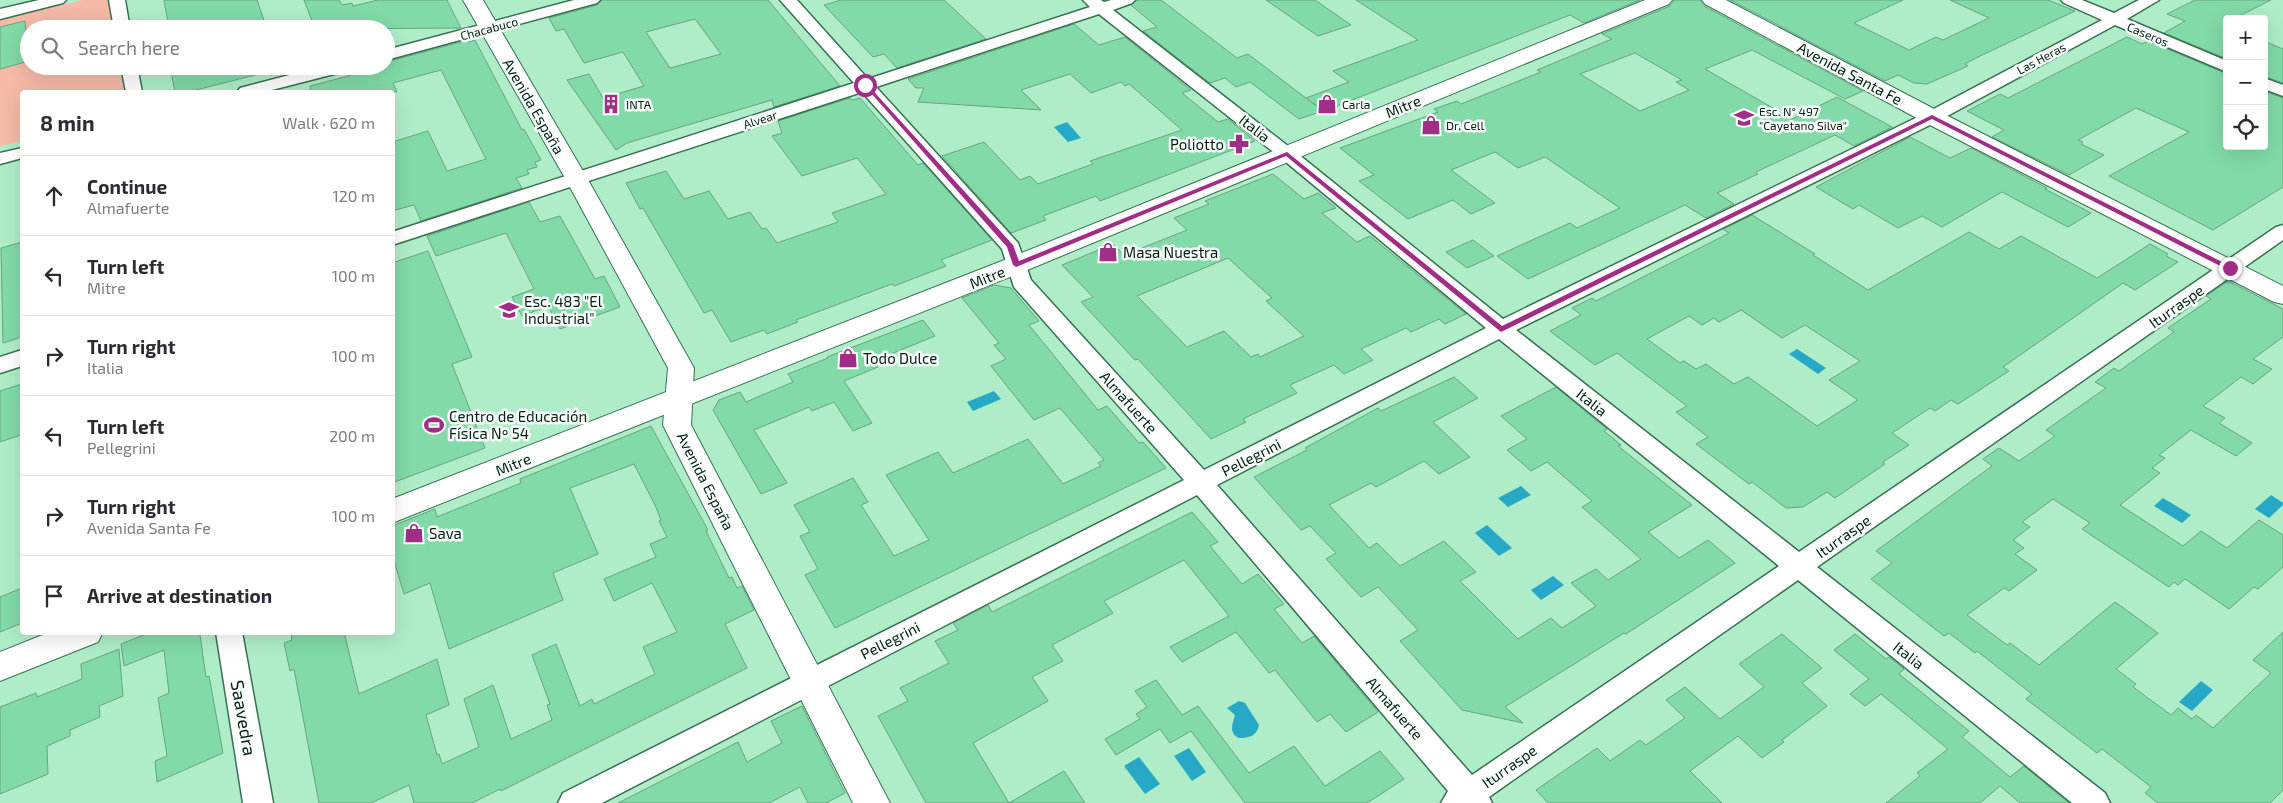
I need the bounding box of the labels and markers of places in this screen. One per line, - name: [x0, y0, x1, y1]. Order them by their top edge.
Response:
- building icon: INTA: [600, 93, 622, 115]
- shop icon: Carla: [1316, 93, 1338, 115]
- place label: INTA: [626, 97, 652, 111]
- place label: Carla: [1342, 97, 1370, 111]
- place label: Esc. N° 497 "Cayetano Silva": [1759, 104, 1847, 132]
- school or university icon: Esc. N° 497 "Cayetano Silva": [1733, 107, 1755, 129]
- shop icon: Dr. Cell: [1420, 114, 1442, 136]
- place label: Dr. Cell: [1446, 118, 1484, 132]
- pharmacy icon: Poliotto: [1228, 133, 1250, 155]
- place label: Poliotto: [1170, 135, 1224, 153]
- shop icon: Masa Nuestra: [1097, 241, 1119, 263]
- place label: Masa Nuestra: [1123, 243, 1218, 261]
- place label: Esc. 483 "El Industrial": [524, 292, 603, 327]
- school or university icon: Esc. 483 "El Industrial": [498, 299, 520, 321]
- shop icon: Todo Dulce: [837, 347, 859, 369]
- place label: Todo Dulce: [863, 349, 937, 367]
- place label: Centro de Educación Física Nº 54: [449, 407, 587, 442]
- sports icon: Centro de Educación Física Nº 54: [423, 414, 445, 436]
- shop icon: Sava: [403, 522, 425, 544]
- place label: Sava: [429, 524, 462, 542]

